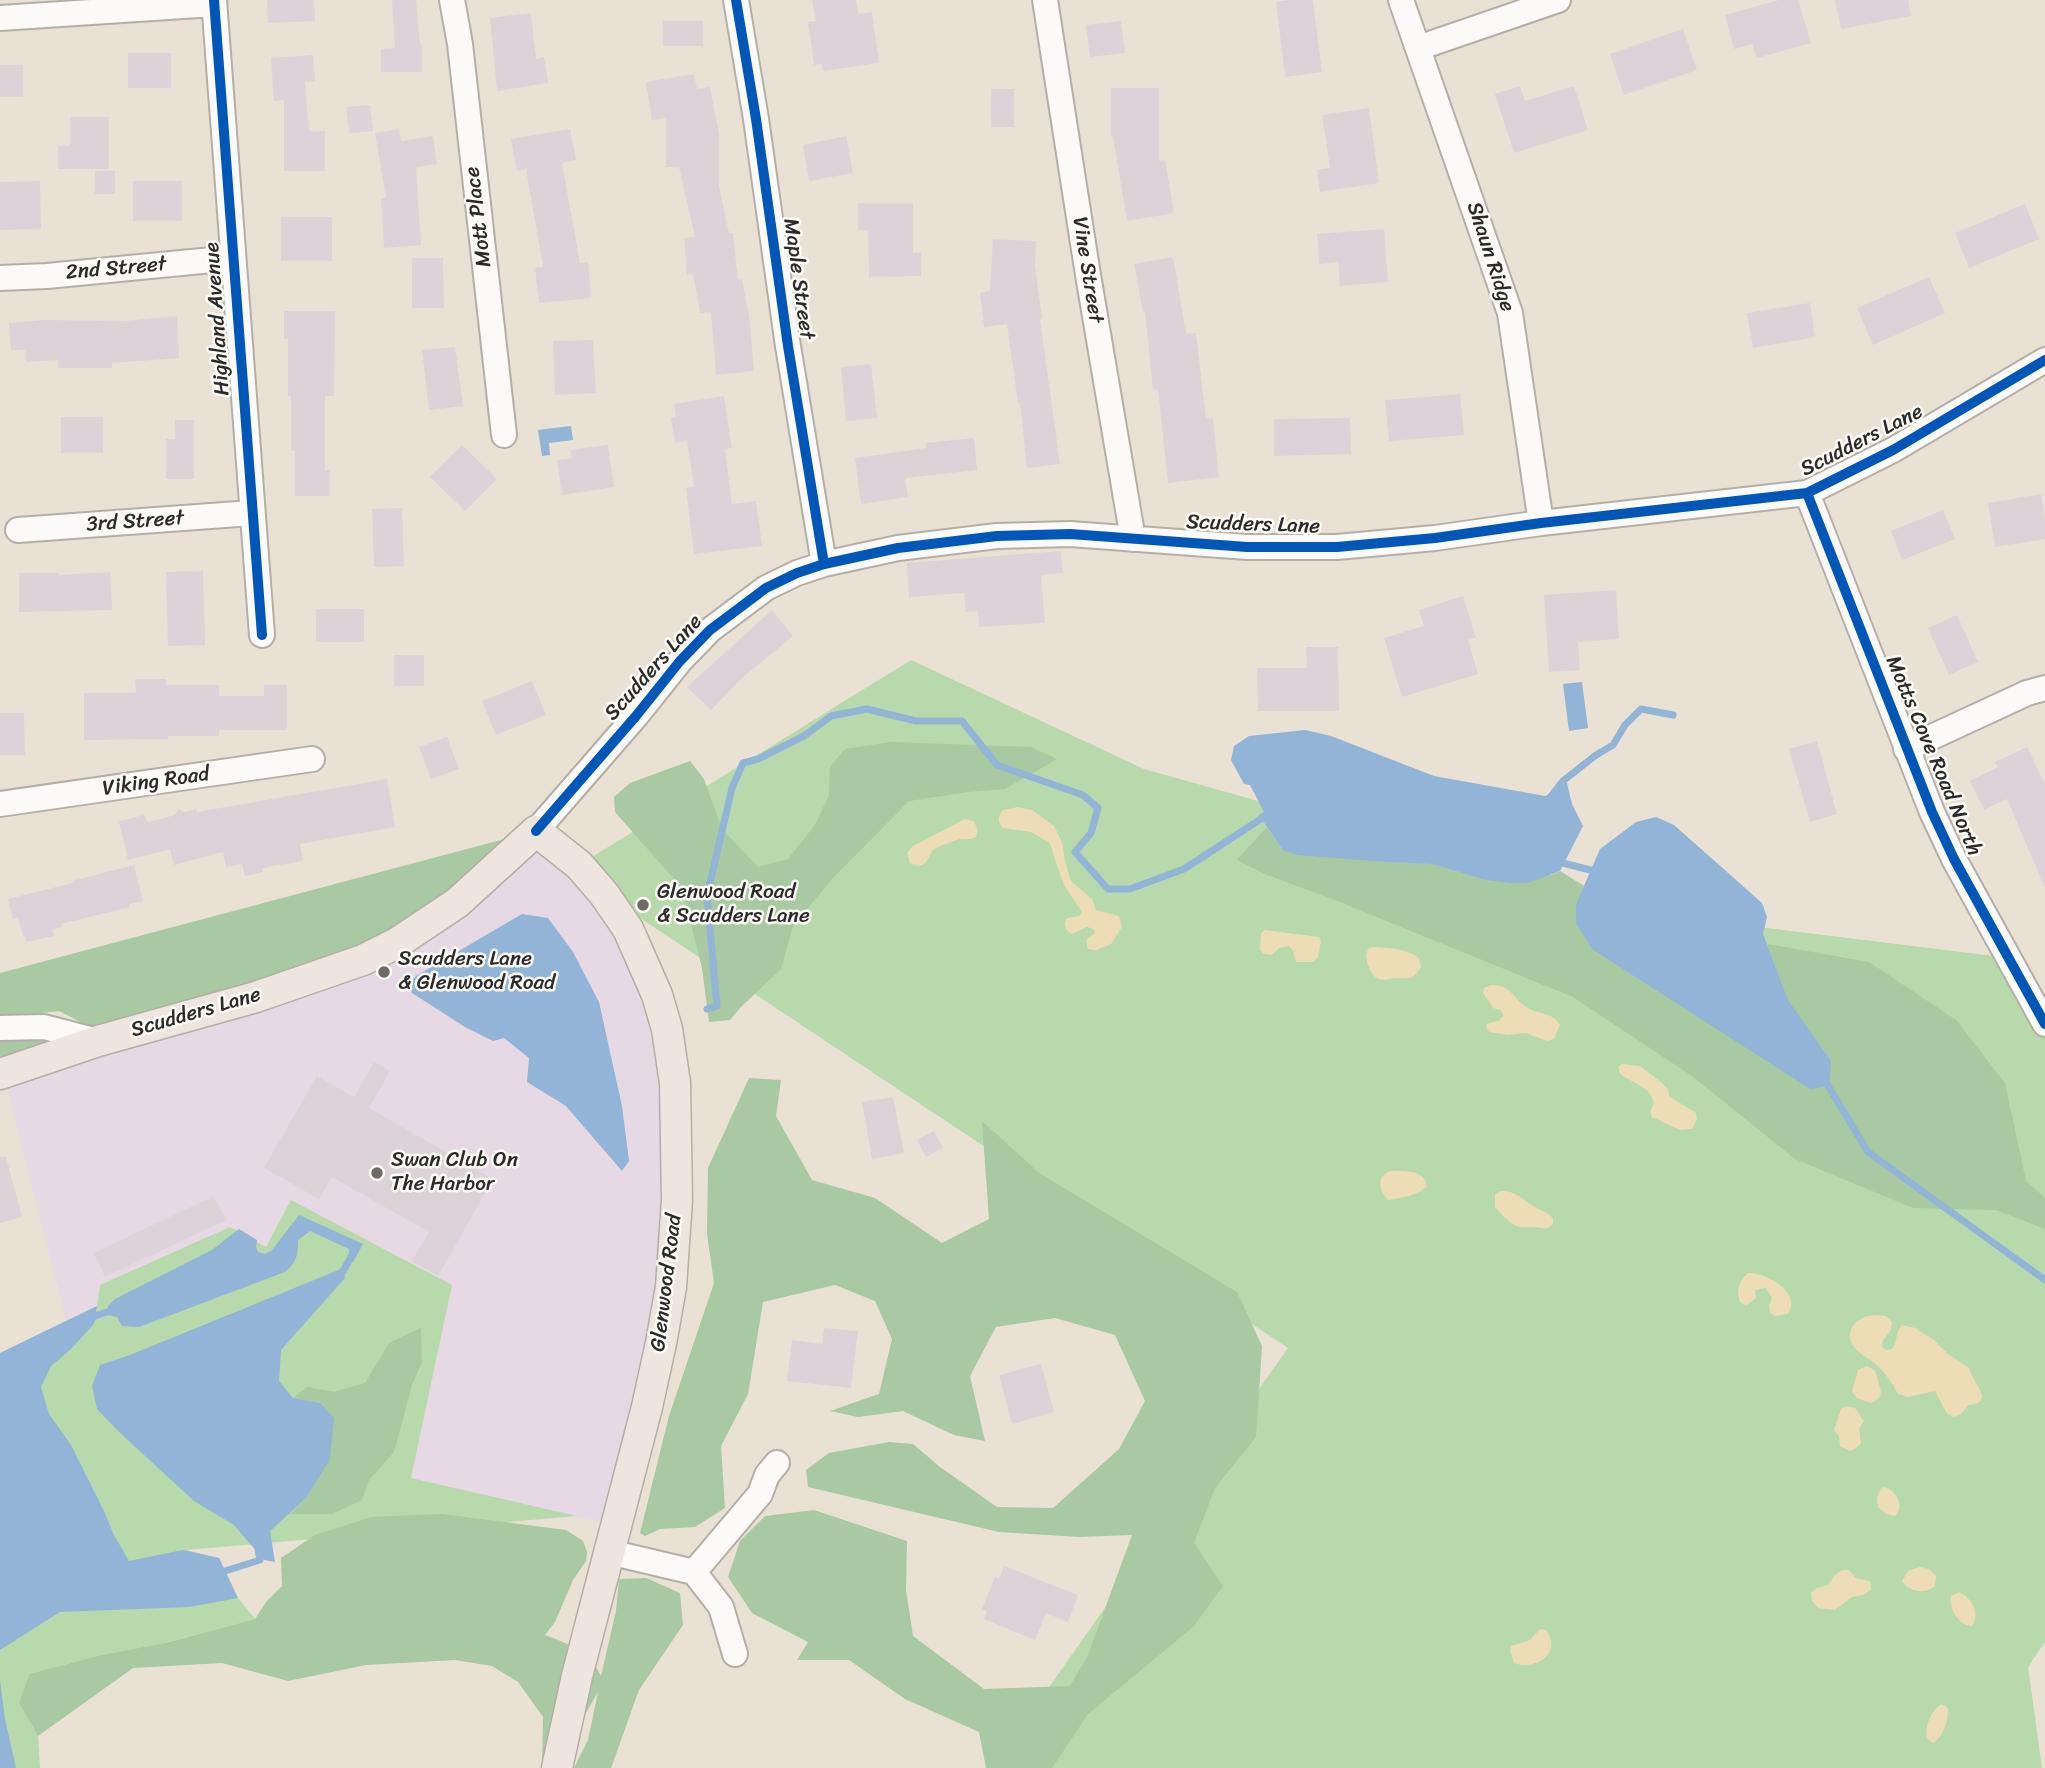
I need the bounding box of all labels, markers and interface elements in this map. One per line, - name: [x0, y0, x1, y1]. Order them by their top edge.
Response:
- street label: Mott Place: [460, 165, 498, 269]
- street label: Shaun Ridge: [1460, 199, 1520, 315]
- street label: Vine Street: [1066, 215, 1108, 325]
- street label: Maple Street: [777, 217, 819, 341]
- street label: Highland Avenue: [200, 241, 236, 397]
- street label: 2nd Street: [65, 252, 167, 286]
- street label: Scudders Lane: [1797, 399, 1927, 483]
- street label: 3rd Street: [85, 506, 185, 538]
- street label: Scudders Lane: [1186, 510, 1320, 540]
- street label: Scudders Lane: [600, 610, 708, 726]
- street label: Motts Cove Road North: [1879, 652, 1987, 860]
- street label: Viking Road: [101, 762, 211, 802]
- place label: Glenwood Road & Scudders Lane: [657, 880, 810, 930]
- marker: Glenwood Road & Scudders Lane: [635, 897, 651, 913]
- place label: Scudders Lane & Glenwood Road: [398, 947, 555, 997]
- marker: Scudders Lane & Glenwood Road: [376, 964, 392, 980]
- street label: Scudders Lane: [128, 982, 264, 1044]
- place label: Swan Club On The Harbor: [391, 1148, 518, 1198]
- marker: Swan Club On The Harbor: [369, 1165, 385, 1181]
- street label: Glenwood Road: [646, 1213, 688, 1353]

